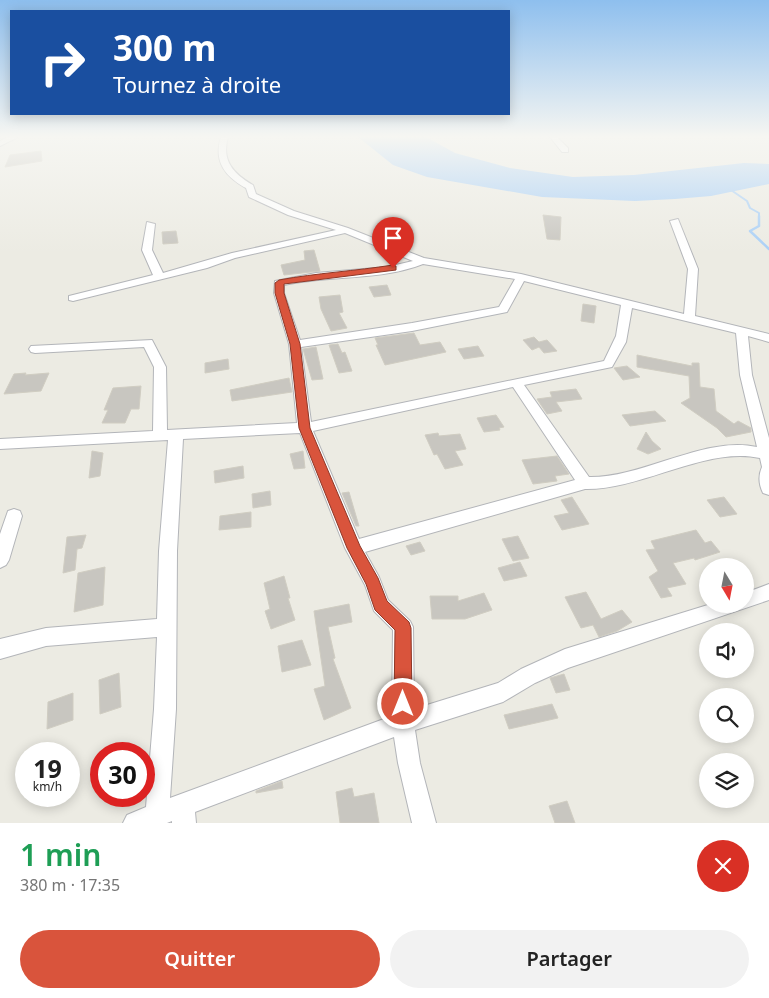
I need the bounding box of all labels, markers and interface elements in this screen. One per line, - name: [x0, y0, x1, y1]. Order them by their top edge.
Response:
- text: 300 m: [113, 24, 216, 71]
- icon: right: [30, 30, 95, 95]
- text: Tournez à droite: [113, 69, 281, 99]
- pin: [372, 217, 414, 268]
- icon: arrive: [379, 224, 407, 252]
- north arrow: [699, 558, 754, 612]
- map controls: [699, 558, 754, 808]
- button: sound: [699, 623, 754, 678]
- position arrow: [376, 677, 428, 729]
- button: search: [699, 688, 754, 743]
- speed limit sign: 30: [90, 742, 155, 807]
- text: 19: [33, 751, 62, 785]
- button: layers: [699, 753, 754, 808]
- text: km/h: [33, 778, 62, 795]
- text: 1 min: [20, 834, 101, 875]
- button: close: [697, 840, 749, 892]
- text: 380 m · 17:35: [20, 874, 120, 896]
- button: Quitter: [20, 930, 380, 988]
- button: Partager: [390, 930, 749, 988]

